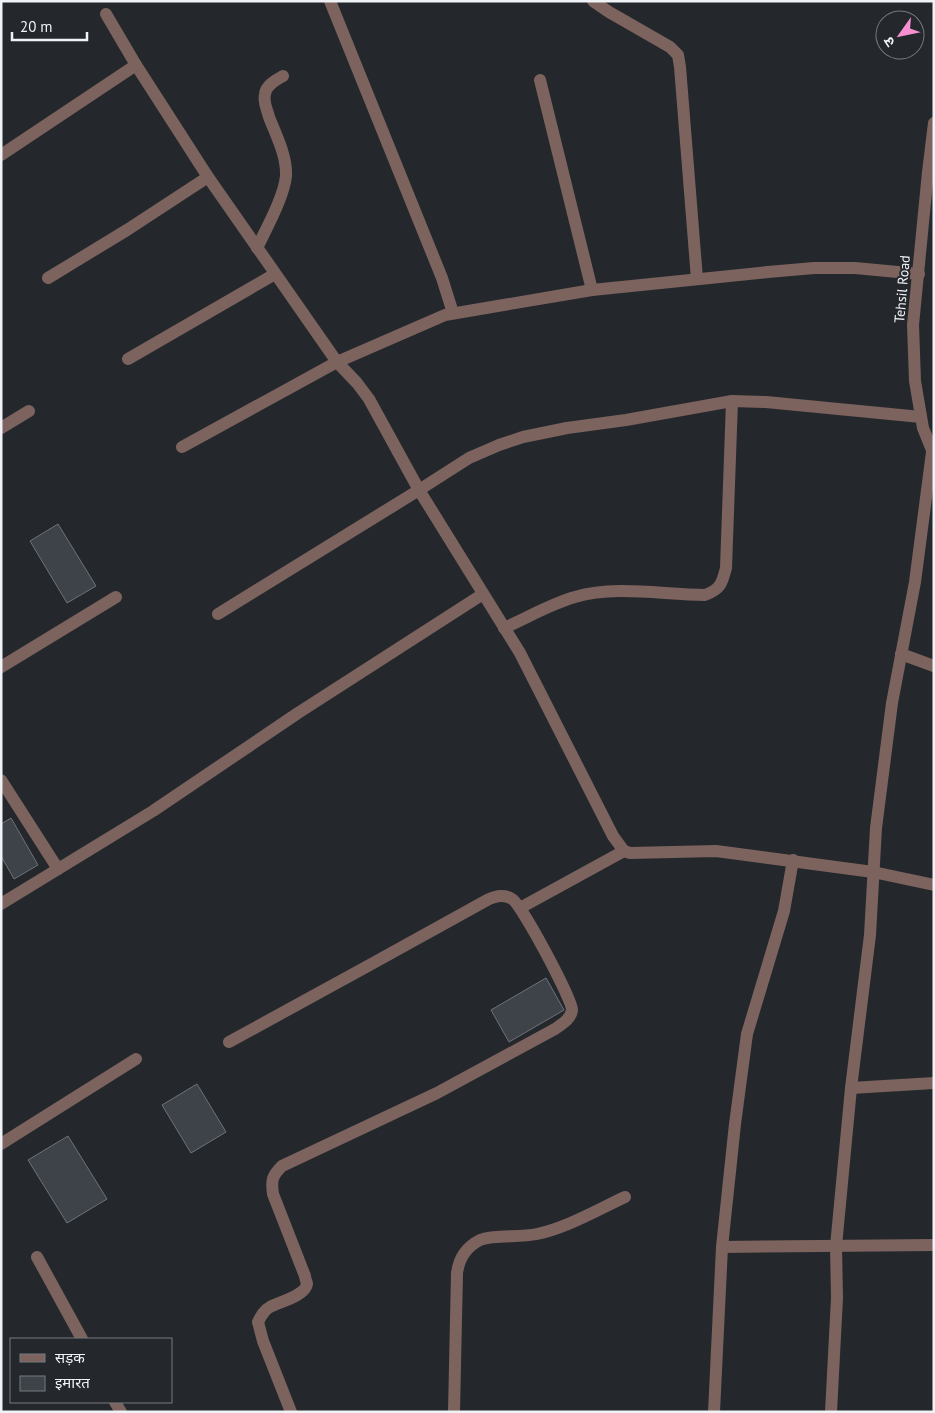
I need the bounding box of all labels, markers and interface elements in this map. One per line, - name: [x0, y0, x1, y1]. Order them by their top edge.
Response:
- scale bar: [12, 10, 88, 42]
- north arrow: [875, 10, 925, 60]
- text: 20 m: [20, 17, 53, 36]
- text: उ: [879, 33, 899, 50]
- street label: Tehsil Road: [890, 254, 914, 324]
- legend: [10, 1338, 172, 1403]
- text: सड़क: [55, 1348, 85, 1367]
- text: इमारत: [55, 1373, 90, 1392]

